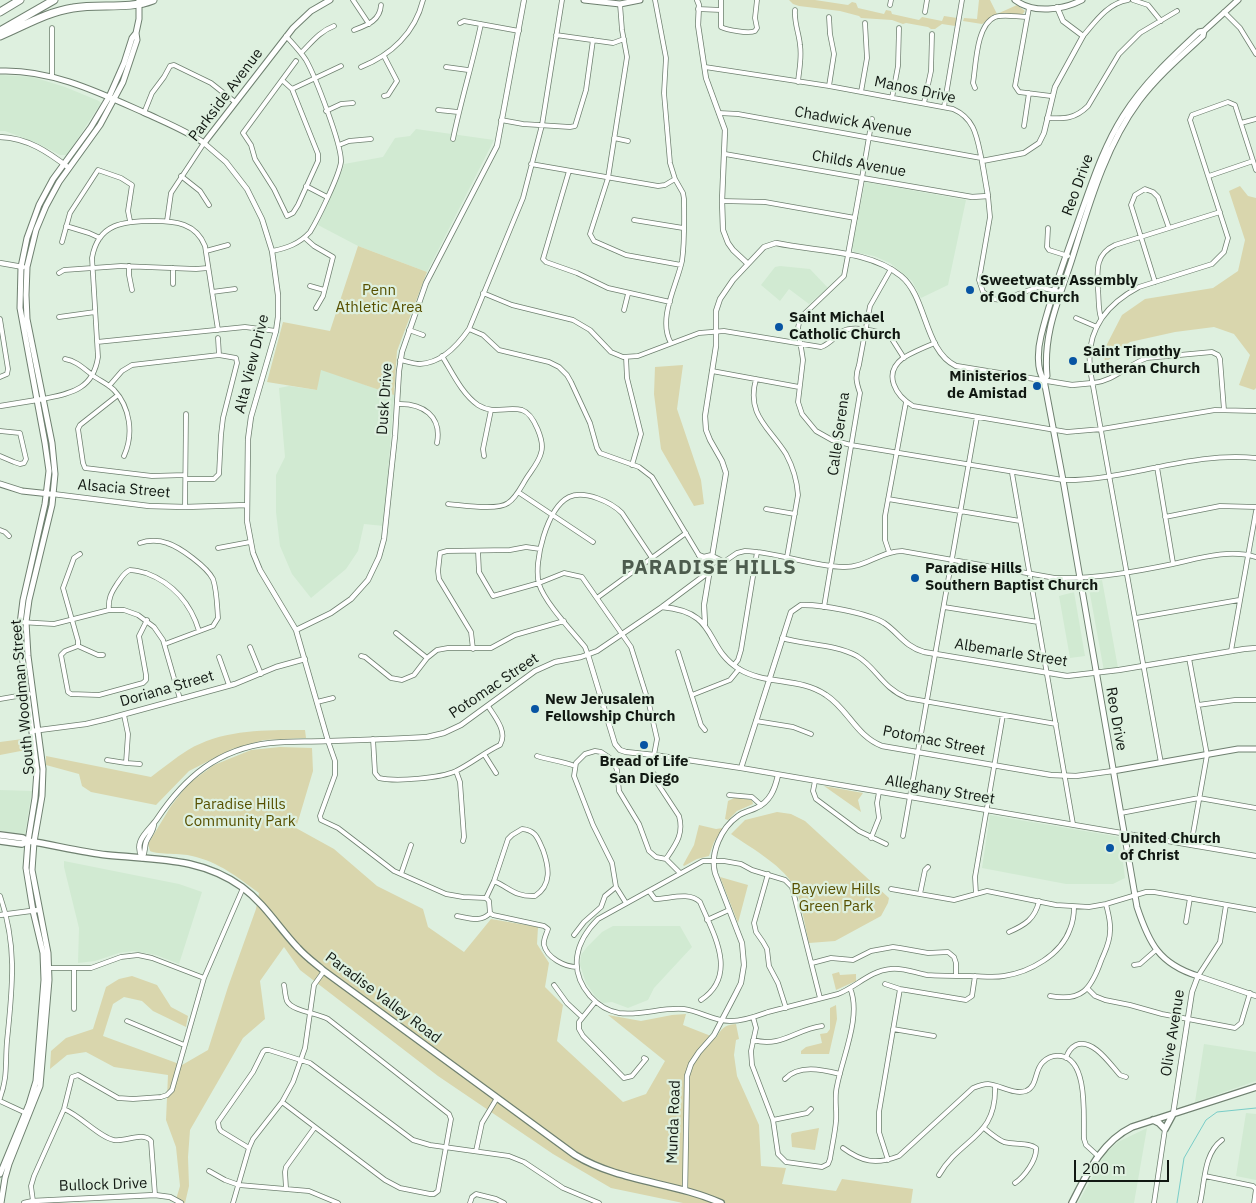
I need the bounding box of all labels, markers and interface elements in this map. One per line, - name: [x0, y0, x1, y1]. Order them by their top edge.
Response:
- street label: Parkside Avenue: [185, 45, 267, 145]
- street label: Manos Drive: [873, 73, 957, 107]
- street label: Chadwick Avenue: [793, 103, 913, 141]
- street label: Childs Avenue: [811, 147, 907, 181]
- street label: Reo Drive: [1059, 152, 1097, 218]
- place label: Sweetwater Assembly of God Church: [980, 272, 1138, 307]
- park label: Penn Athletic Area: [335, 282, 423, 317]
- marker: Sweetwater Assembly of God Church: [964, 284, 976, 296]
- place label: Saint Michael Catholic Church: [789, 309, 901, 344]
- street label: Alta View Drive: [231, 313, 273, 415]
- marker: Saint Michael Catholic Church: [773, 321, 785, 333]
- place label: Saint Timothy Lutheran Church: [1083, 343, 1200, 378]
- marker: Saint Timothy Lutheran Church: [1067, 355, 1079, 367]
- street label: Dusk Drive: [374, 362, 396, 436]
- place label: Ministerios de Amistad: [947, 368, 1027, 403]
- marker: Ministerios de Amistad: [1031, 380, 1043, 392]
- street label: Calle Serena: [824, 391, 854, 477]
- street label: Alsacia Street: [77, 476, 171, 502]
- district label: PARADISE HILLS: [620, 556, 798, 580]
- place label: Paradise Hills Southern Baptist Church: [925, 560, 1098, 595]
- marker: Paradise Hills Southern Baptist Church: [909, 572, 921, 584]
- street label: South Woodman Street: [7, 619, 39, 775]
- street label: Albemarle Street: [953, 635, 1069, 671]
- street label: Potomac Street: [446, 649, 542, 723]
- street label: Doriana Street: [118, 667, 216, 711]
- street label: Reo Drive: [1102, 686, 1130, 752]
- place label: New Jerusalem Fellowship Church: [545, 691, 675, 726]
- marker: New Jerusalem Fellowship Church: [529, 703, 541, 715]
- street label: Potomac Street: [881, 722, 987, 760]
- marker: Bread of Life San Diego: [638, 739, 650, 751]
- place label: Bread of Life San Diego: [600, 753, 688, 788]
- street label: Alleghany Street: [884, 772, 996, 808]
- park label: Paradise Hills Community Park: [184, 796, 296, 831]
- place label: United Church of Christ: [1120, 830, 1221, 865]
- marker: United Church of Christ: [1104, 842, 1116, 854]
- park label: Bayview Hills Green Park: [791, 881, 881, 916]
- street label: Paradise Valley Road: [322, 949, 444, 1047]
- street label: Olive Avenue: [1157, 988, 1189, 1078]
- street label: Munda Road: [664, 1080, 684, 1164]
- scale bar: [1076, 1150, 1171, 1182]
- text: 200 m: [1082, 1159, 1126, 1178]
- street label: Bullock Drive: [58, 1174, 148, 1196]

